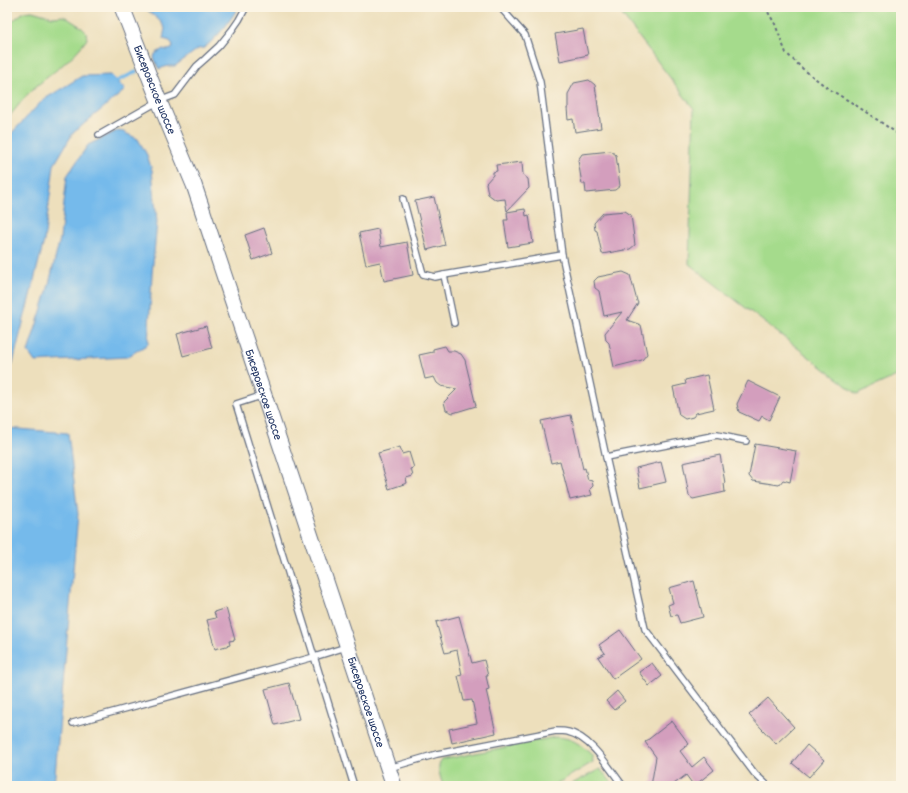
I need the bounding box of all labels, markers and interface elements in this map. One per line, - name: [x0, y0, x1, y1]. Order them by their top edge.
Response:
- street label: Бисеровское шоссе: [131, 43, 179, 137]
- street label: Бисеровское шоссе: [243, 348, 285, 442]
- street label: Бисеровское шоссе: [345, 655, 387, 750]

